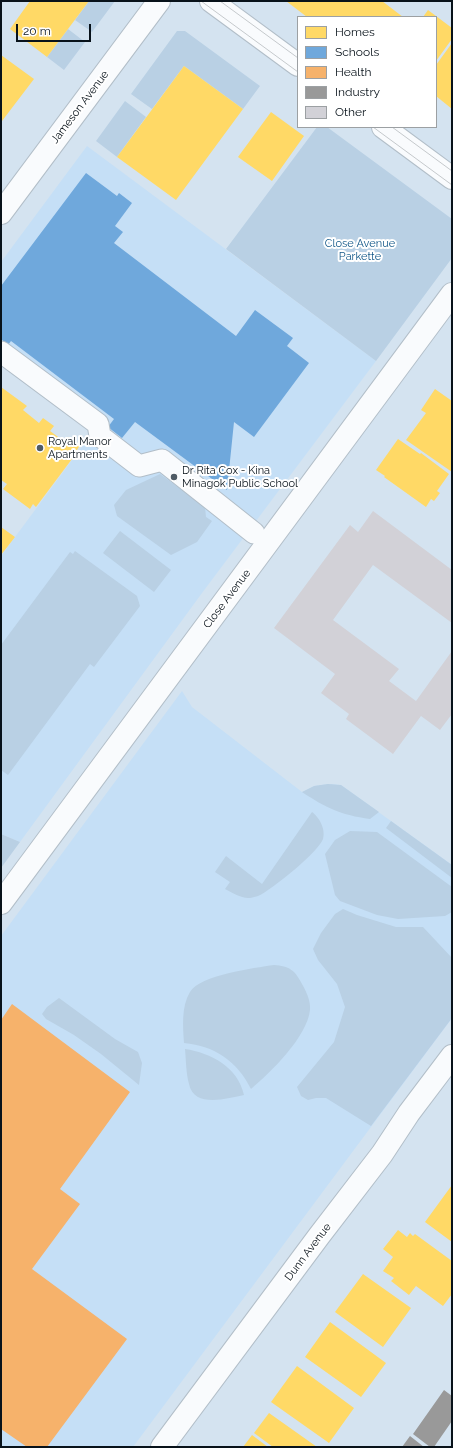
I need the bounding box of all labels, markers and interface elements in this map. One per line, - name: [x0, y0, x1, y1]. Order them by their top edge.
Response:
- scale bar: [18, 16, 93, 42]
- legend: [297, 16, 437, 128]
- text: 20 m: [23, 24, 51, 38]
- text: Homes: [335, 25, 375, 39]
- text: Schools: [335, 45, 379, 59]
- text: Health: [335, 65, 372, 79]
- street label: Jameson Avenue: [48, 68, 112, 146]
- text: Industry: [335, 85, 380, 99]
- text: Other: [335, 105, 366, 119]
- park label: Close Avenue Parkette: [325, 237, 395, 263]
- place label: Royal Manor Apartments: [48, 435, 111, 461]
- marker: Royal Manor Apartments: [35, 443, 45, 453]
- place label: Dr Rita Cox - Kina Minagok Public School: [182, 464, 298, 490]
- marker: Dr Rita Cox - Kina Minagok Public School: [169, 472, 179, 482]
- street label: Close Avenue: [201, 567, 253, 631]
- street label: Dunn Avenue: [282, 1221, 334, 1283]

